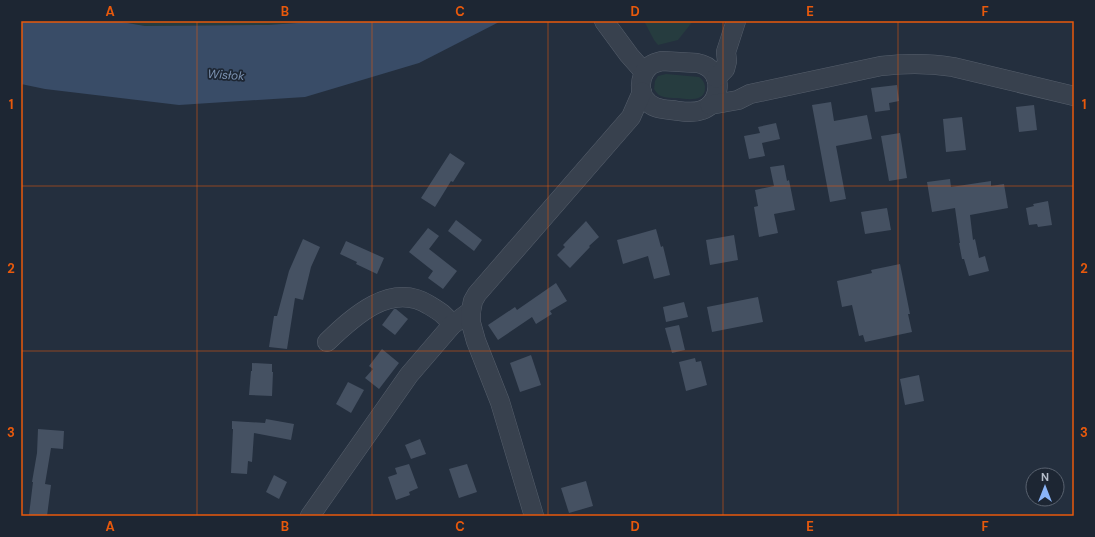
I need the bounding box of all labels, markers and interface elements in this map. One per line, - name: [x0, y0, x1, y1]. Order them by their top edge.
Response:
- text: A: [105, 3, 115, 20]
- text: B: [281, 3, 289, 20]
- text: C: [455, 3, 465, 20]
- text: D: [630, 3, 640, 20]
- text: E: [806, 3, 814, 20]
- text: F: [981, 3, 989, 20]
- water label: Wisłok: [207, 66, 246, 84]
- text: 1: [9, 96, 13, 113]
- text: 1: [1082, 96, 1086, 113]
- text: 2: [7, 260, 15, 277]
- text: 2: [1080, 260, 1088, 277]
- text: 3: [7, 424, 15, 441]
- text: 3: [1080, 424, 1088, 441]
- north arrow: [1025, 467, 1065, 507]
- text: N: [1041, 470, 1049, 484]
- text: A: [105, 518, 115, 535]
- text: B: [281, 518, 289, 535]
- text: C: [455, 518, 465, 535]
- text: D: [630, 518, 640, 535]
- text: E: [806, 518, 814, 535]
- text: F: [981, 518, 989, 535]

